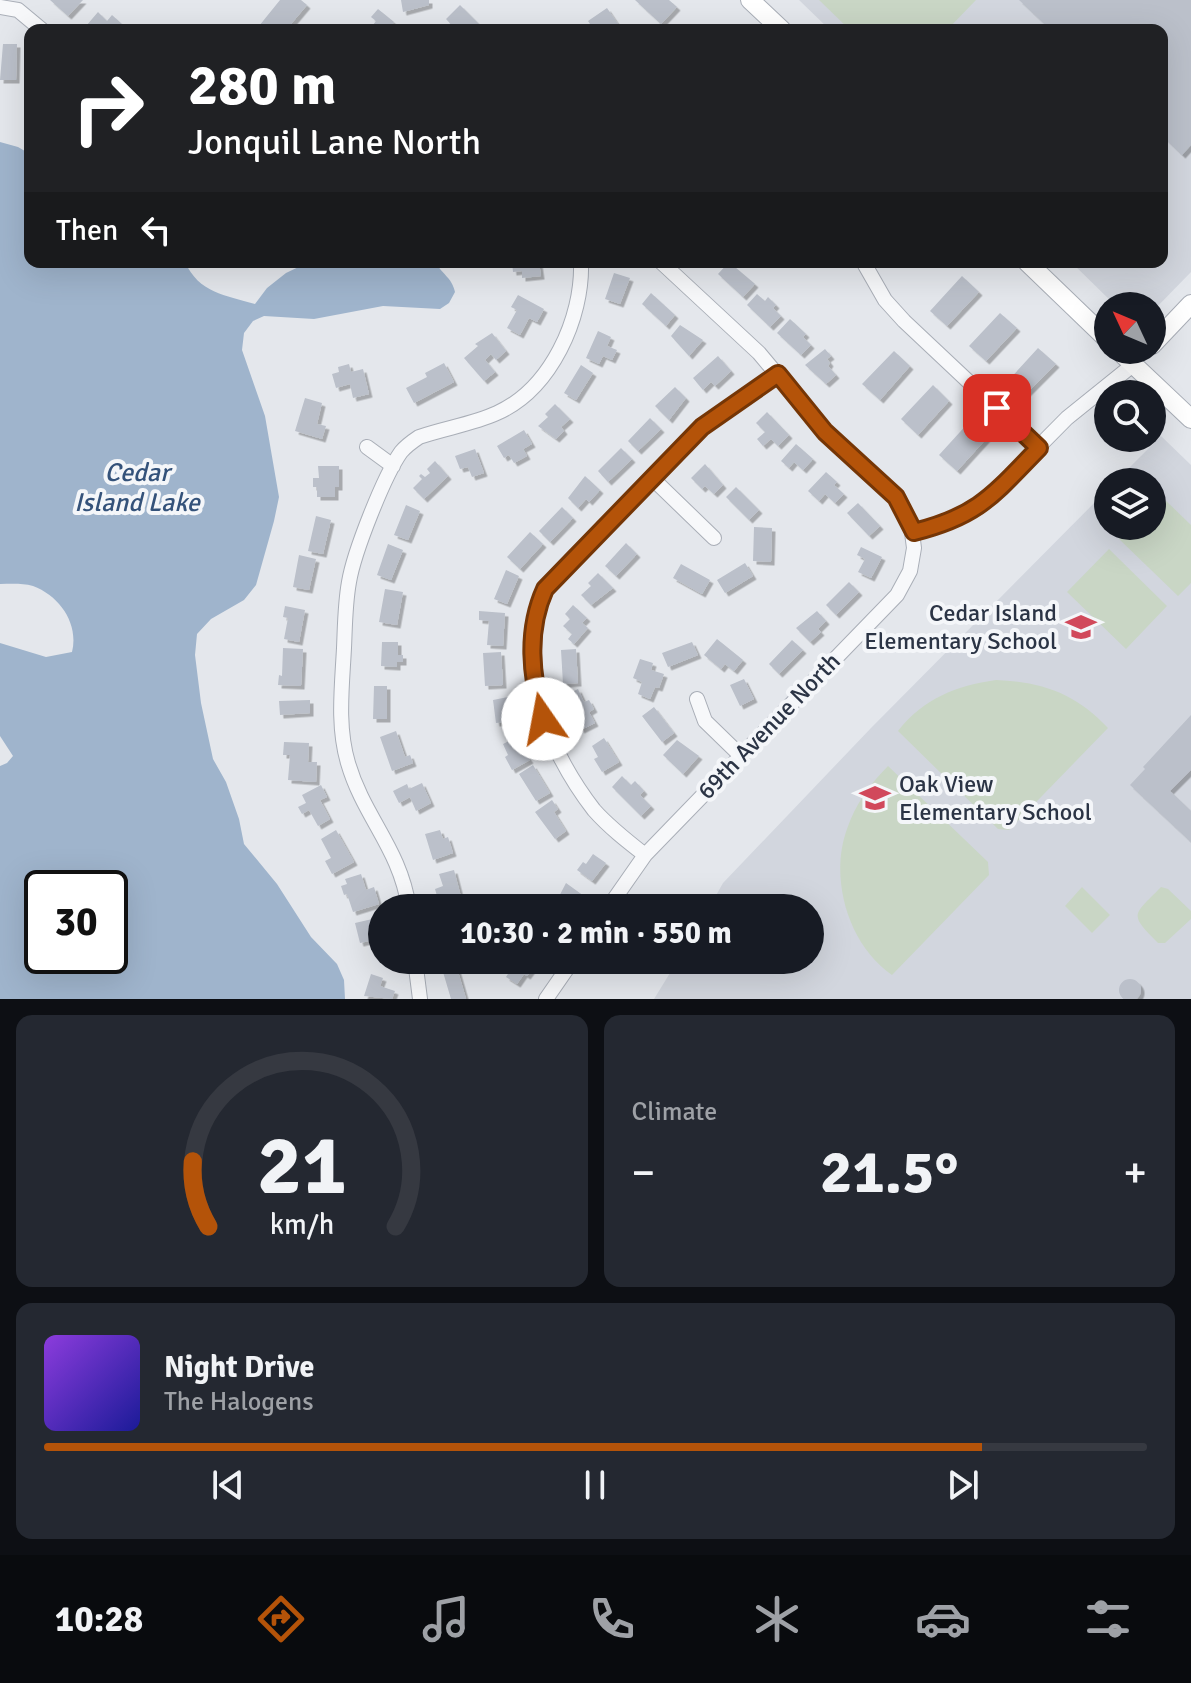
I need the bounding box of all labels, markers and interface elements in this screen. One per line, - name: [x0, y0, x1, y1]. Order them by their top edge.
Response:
- text: 280 m: [188, 51, 336, 120]
- icon: right: [56, 56, 160, 160]
- text: Jonquil Lane North: [188, 120, 481, 165]
- icon: left: [134, 208, 178, 252]
- text: Then: [56, 212, 118, 249]
- north arrow: [1094, 292, 1166, 364]
- map controls: [1094, 292, 1166, 540]
- pin: [963, 374, 1031, 442]
- button: search: [1094, 380, 1166, 452]
- icon: arrive: [975, 386, 1019, 430]
- water label: Cedar Island Lake: [74, 457, 202, 519]
- button: layers: [1094, 468, 1166, 540]
- place label: Cedar Island Elementary School: [864, 598, 1057, 656]
- school or university icon: Cedar Island Elementary School: [1064, 610, 1098, 644]
- street label: 69th Avenue North: [691, 646, 847, 806]
- position arrow: [501, 677, 585, 761]
- place label: Oak View Elementary School: [899, 769, 1092, 827]
- school or university icon: Oak View Elementary School: [858, 781, 892, 815]
- speed limit sign: 30: [24, 870, 128, 974]
- text: 10:30 · 2 min · 550 m: [460, 915, 732, 952]
- text: Climate: [632, 1096, 717, 1128]
- text: 21: [257, 1115, 347, 1217]
- text: 21.5°: [820, 1136, 958, 1210]
- text: −: [632, 1146, 655, 1200]
- text: +: [1123, 1146, 1147, 1200]
- text: km/h: [269, 1207, 334, 1242]
- text: Night Drive: [164, 1349, 314, 1386]
- text: The Halogens: [164, 1386, 314, 1418]
- icon: previous: [206, 1463, 250, 1507]
- icon: pause: [573, 1463, 617, 1507]
- icon: next: [941, 1463, 985, 1507]
- icon: directions: [253, 1591, 309, 1647]
- icon: music: [418, 1591, 474, 1647]
- icon: phone: [584, 1591, 640, 1647]
- icon: climate: [749, 1591, 805, 1647]
- icon: car: [915, 1591, 971, 1647]
- icon: filters: [1080, 1591, 1136, 1647]
- text: 10:28: [55, 1597, 143, 1642]

